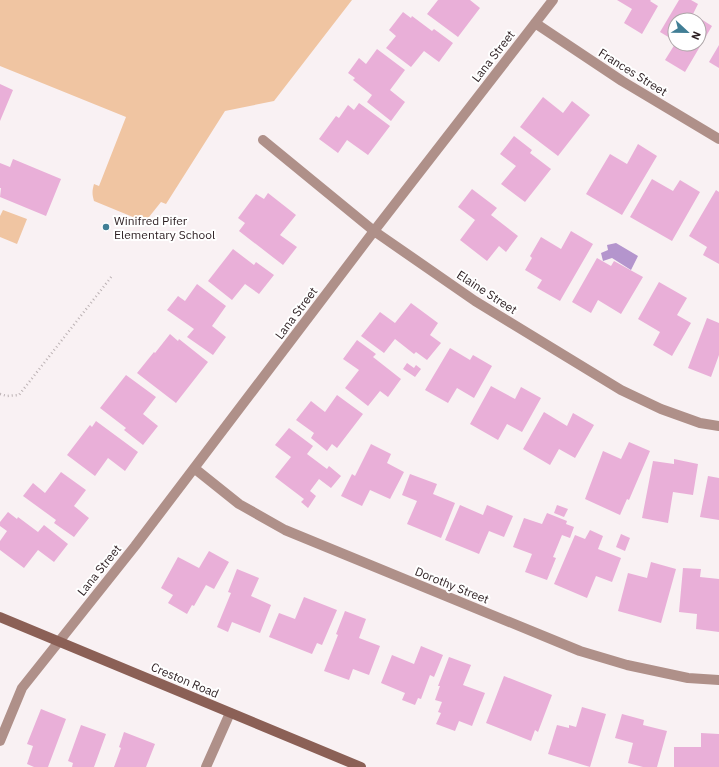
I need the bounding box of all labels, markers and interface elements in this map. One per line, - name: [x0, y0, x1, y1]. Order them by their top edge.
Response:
- north arrow: [667, 12, 707, 52]
- street label: Lana Street: [468, 27, 518, 85]
- text: N: [688, 29, 704, 42]
- street label: Frances Street: [596, 45, 670, 99]
- place label: Winifred Pifer Elementary School: [114, 213, 215, 242]
- marker: Winifred Pifer Elementary School: [101, 222, 111, 232]
- street label: Elaine Street: [454, 267, 520, 317]
- street label: Lana Street: [272, 284, 320, 342]
- street label: Lana Street: [74, 541, 124, 599]
- street label: Dorothy Street: [413, 563, 491, 607]
- street label: Creston Road: [149, 659, 221, 701]

